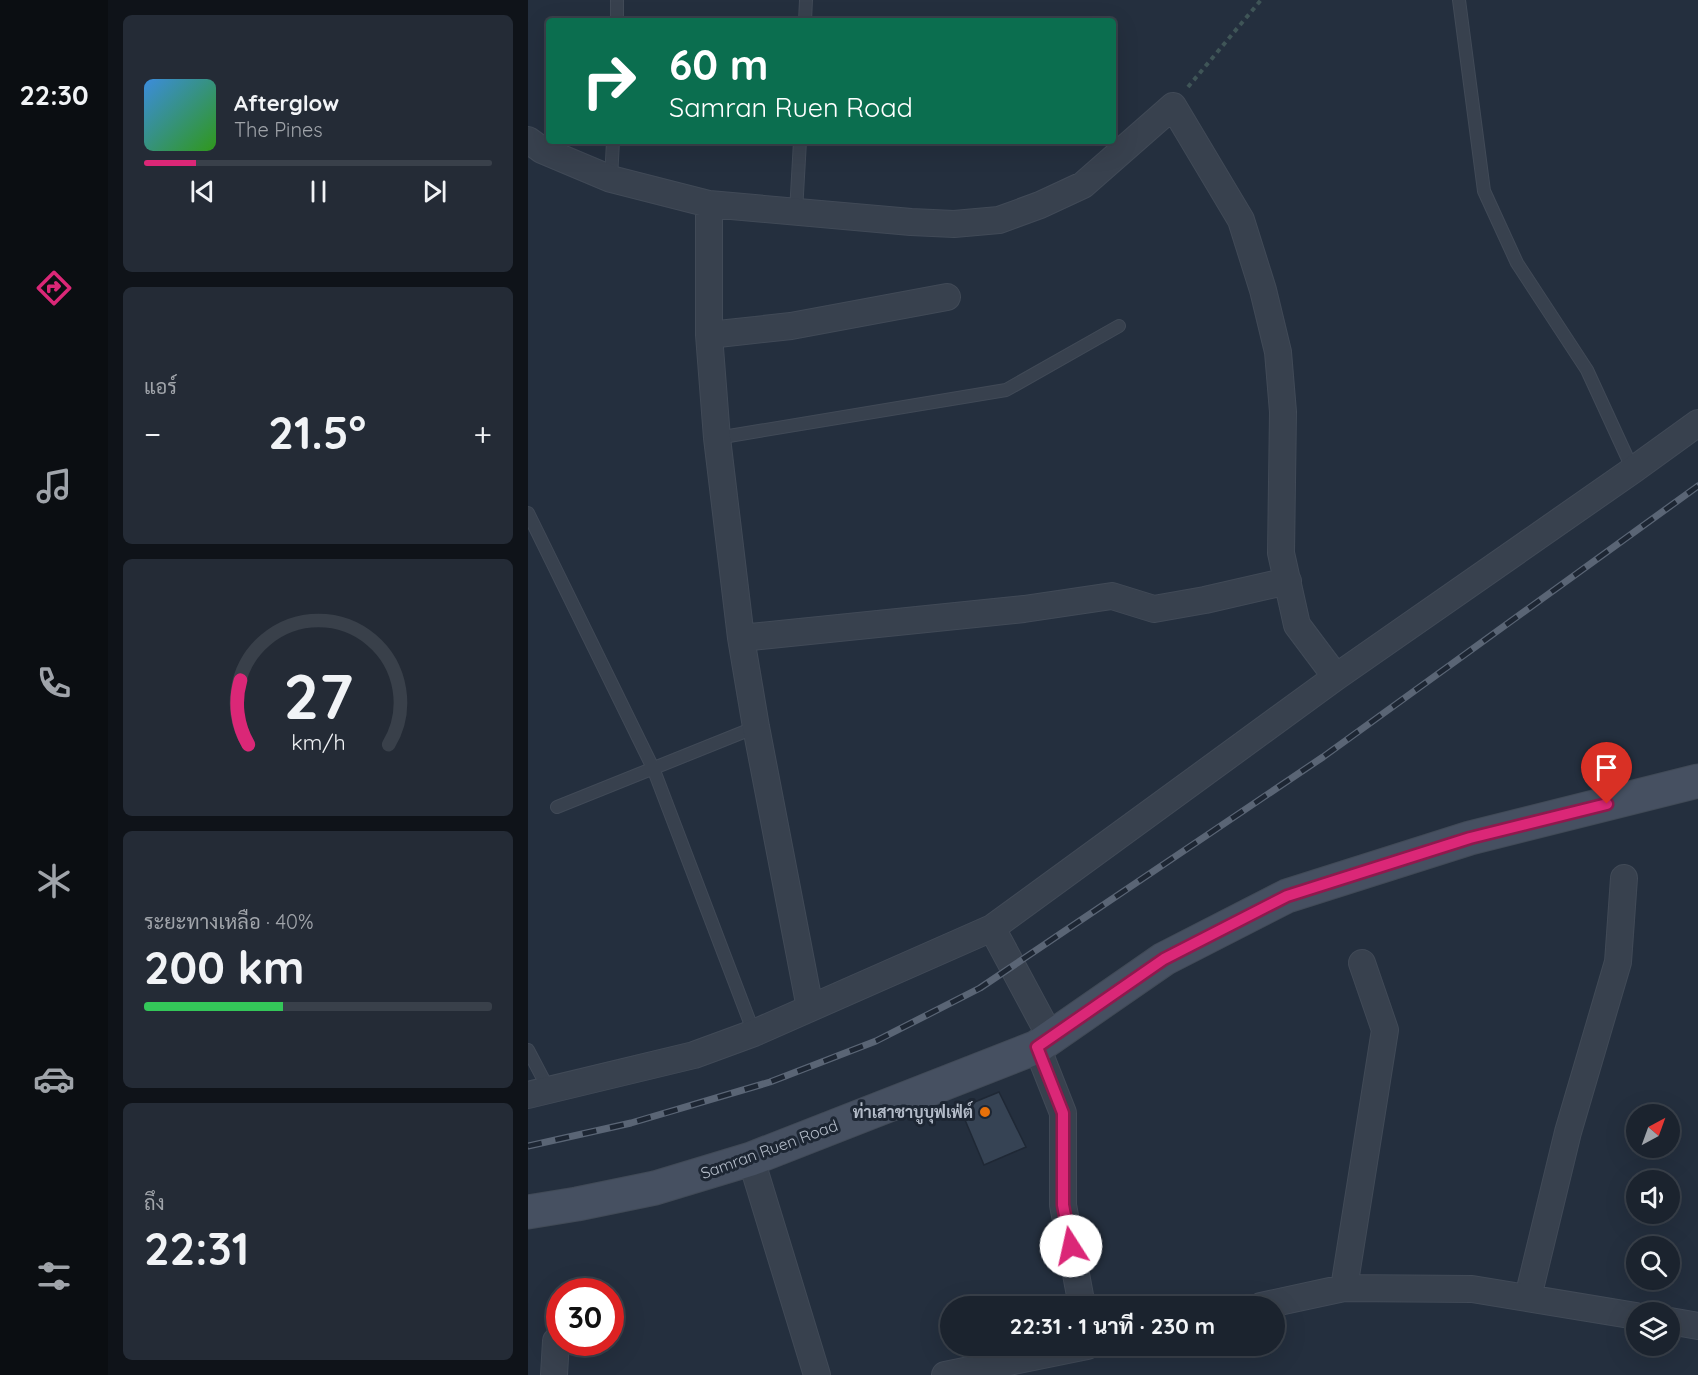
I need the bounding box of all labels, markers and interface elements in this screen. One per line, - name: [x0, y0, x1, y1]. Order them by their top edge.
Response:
- text: 60 m: [669, 38, 769, 91]
- icon: right: [570, 42, 648, 120]
- text: 22:30: [19, 78, 89, 112]
- text: Afterglow: [234, 89, 339, 117]
- text: Samran Ruen Road: [669, 90, 913, 124]
- text: The Pines: [234, 117, 323, 142]
- icon: previous: [186, 175, 219, 208]
- icon: pause: [302, 175, 335, 208]
- icon: next: [418, 175, 451, 208]
- icon: directions: [33, 267, 75, 309]
- text: แอร์: [144, 374, 177, 399]
- text: 21.5°: [268, 404, 366, 460]
- text: −: [144, 413, 161, 454]
- text: +: [473, 413, 492, 454]
- icon: music: [33, 465, 75, 507]
- text: 27: [283, 657, 353, 735]
- icon: phone: [33, 662, 75, 704]
- text: km/h: [291, 729, 345, 755]
- pin: [1581, 742, 1632, 804]
- icon: arrive: [1590, 751, 1623, 784]
- icon: climate: [33, 860, 75, 902]
- text: ระยะทางเหลือ · 40%: [144, 909, 313, 934]
- text: 200 km: [144, 939, 305, 995]
- icon: car: [33, 1058, 75, 1100]
- place label: ท่าเสาชาบูบุฟเฟ่ต์: [853, 1101, 974, 1125]
- north arrow: [1626, 1104, 1680, 1158]
- map controls: [1626, 1104, 1680, 1356]
- marker: ท่าเสาชาบูบุฟเฟ่ต์: [978, 1105, 992, 1119]
- street label: Samran Ruen Road: [698, 1115, 840, 1183]
- button: sound: [1626, 1170, 1680, 1224]
- text: ถึง: [144, 1190, 165, 1215]
- position arrow: [1039, 1214, 1103, 1278]
- text: 22:31: [144, 1220, 249, 1276]
- button: search: [1626, 1236, 1680, 1290]
- icon: filters: [33, 1255, 75, 1297]
- speed limit sign: 30: [546, 1278, 624, 1356]
- button: layers: [1626, 1302, 1680, 1356]
- text: 22:31 · 1 นาที · 230 m: [1010, 1312, 1215, 1340]

